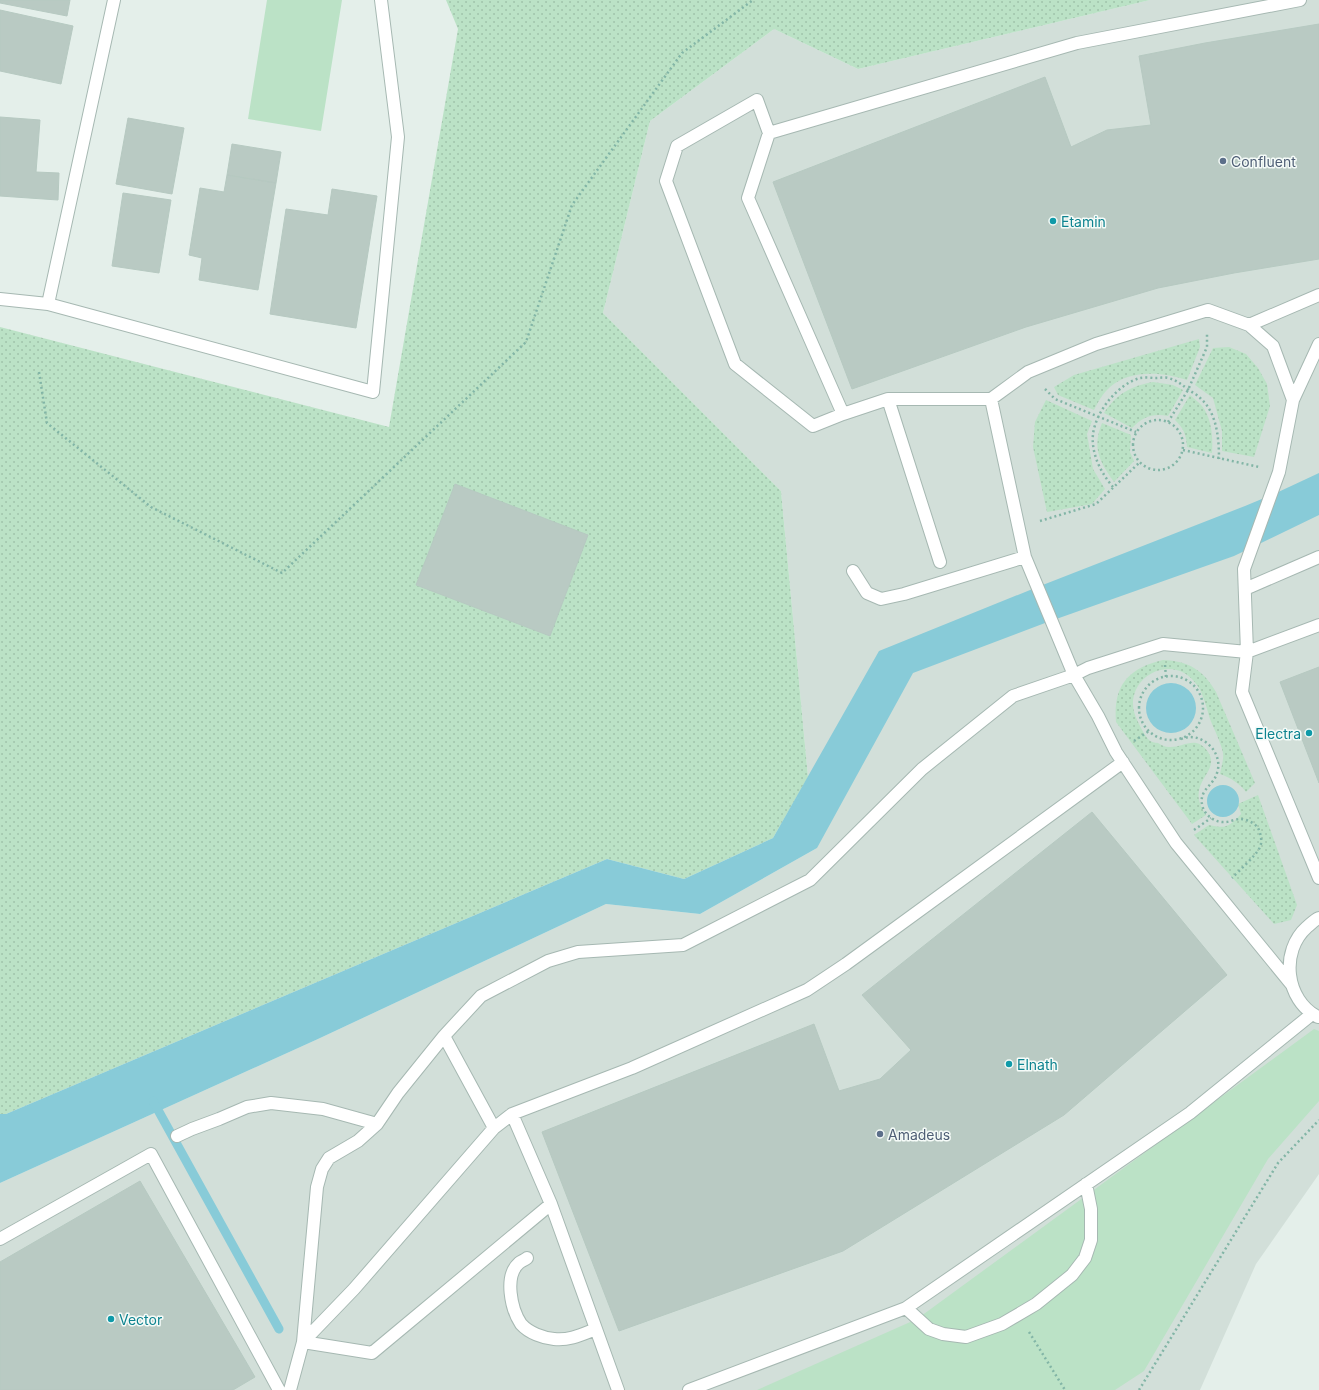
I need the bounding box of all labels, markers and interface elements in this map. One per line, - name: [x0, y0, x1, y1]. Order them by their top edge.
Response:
- place label: Confluent: [1231, 153, 1296, 170]
- marker: Confluent: [1218, 156, 1228, 166]
- place label: Etamin: [1061, 213, 1106, 230]
- marker: Etamin: [1048, 216, 1058, 226]
- place label: Electra: [1255, 725, 1301, 742]
- marker: Electra: [1304, 728, 1314, 738]
- place label: Elnath: [1017, 1056, 1058, 1073]
- marker: Elnath: [1004, 1059, 1014, 1069]
- place label: Amadeus: [888, 1126, 950, 1143]
- marker: Amadeus: [875, 1129, 885, 1139]
- place label: Vector: [119, 1311, 162, 1328]
- marker: Vector: [106, 1314, 116, 1324]

